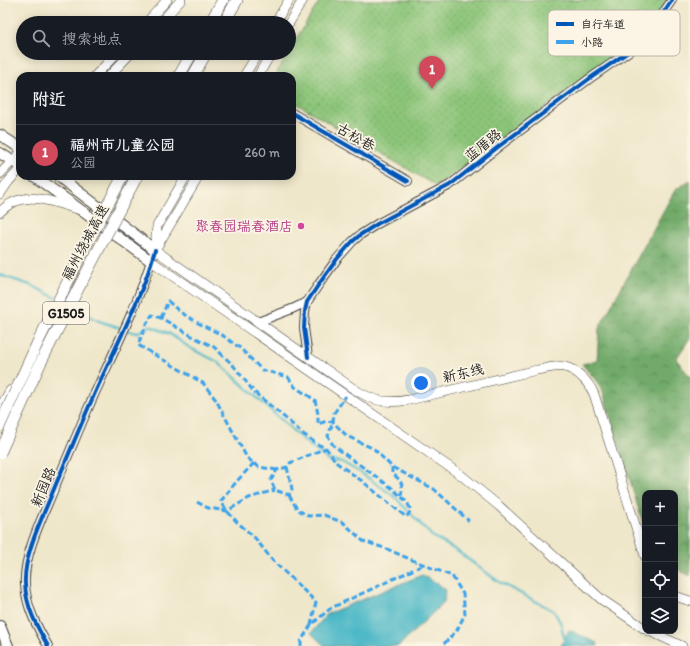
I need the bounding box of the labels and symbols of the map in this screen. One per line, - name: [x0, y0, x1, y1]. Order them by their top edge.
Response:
- legend: [548, 10, 680, 56]
- text: 自行车道: [581, 18, 625, 31]
- text: 小路: [581, 36, 603, 49]
- pin: 1: [419, 56, 445, 89]
- street label: 古松巷: [333, 120, 379, 156]
- street label: 蓝厝路: [462, 126, 505, 165]
- street label: 福州绕城高速: [58, 201, 113, 283]
- place label: 聚春园瑞春酒店: [195, 218, 293, 235]
- marker: 聚春园瑞春酒店: [296, 221, 306, 231]
- road number: G1505: [43, 302, 89, 324]
- street label: 新东线: [441, 360, 485, 386]
- your location: [411, 373, 431, 393]
- street label: 新园路: [27, 465, 59, 510]

